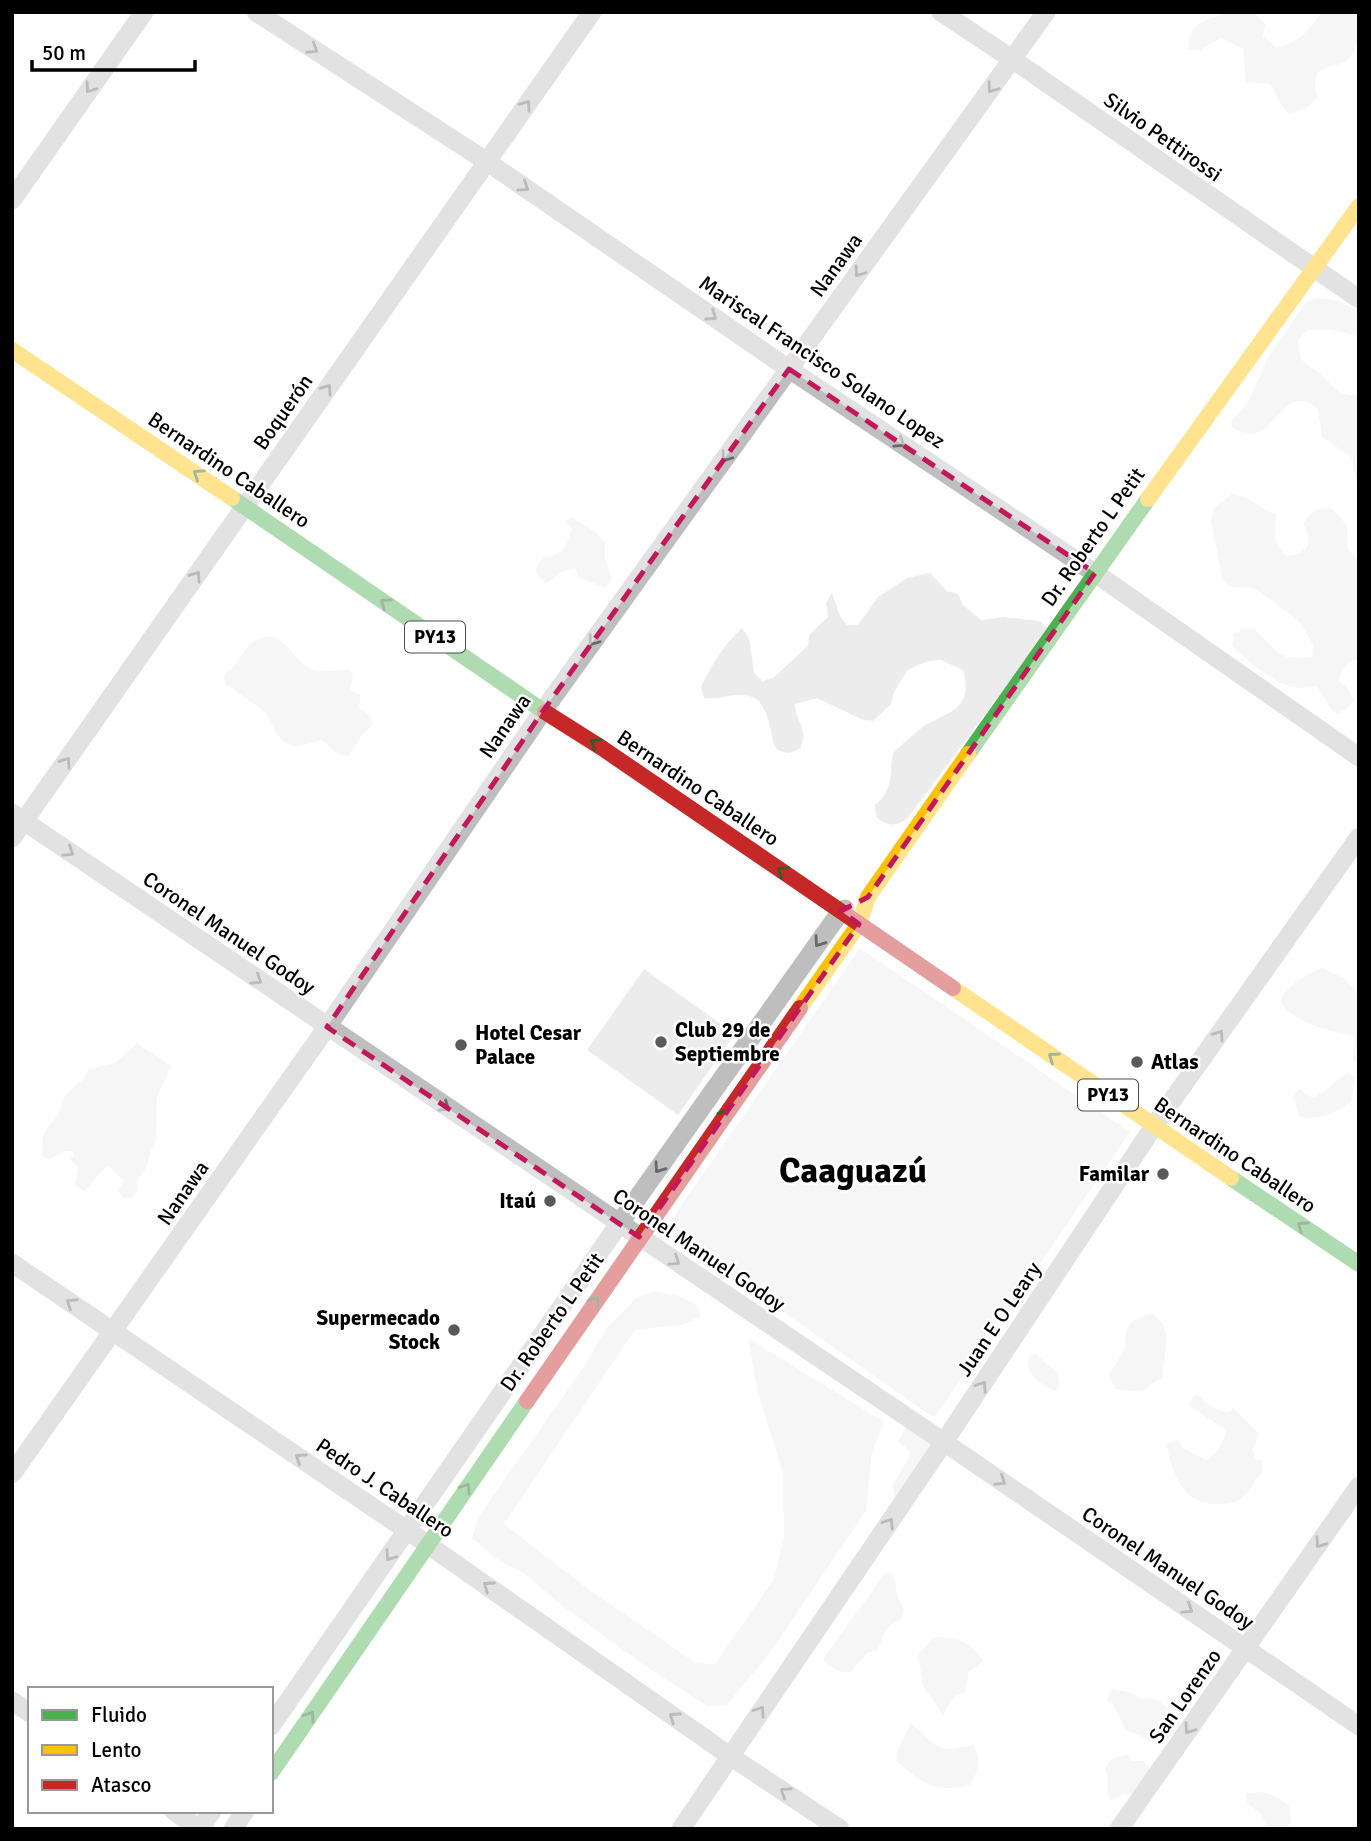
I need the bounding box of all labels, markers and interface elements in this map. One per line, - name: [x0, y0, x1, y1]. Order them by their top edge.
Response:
- scale bar: [32, 28, 194, 72]
- text: 50 m: [42, 40, 86, 66]
- one-way arrow: [305, 41, 318, 54]
- one-way arrow: [86, 80, 98, 93]
- one-way arrow: [988, 80, 1000, 92]
- street label: Silvio Pettirossi: [1099, 87, 1227, 187]
- one-way arrow: [518, 100, 530, 113]
- one-way arrow: [516, 179, 529, 191]
- street label: Nanawa: [804, 228, 868, 302]
- one-way arrow: [855, 264, 867, 277]
- street label: Mariscal Francisco Solano Lopez: [694, 270, 950, 454]
- one-way arrow: [704, 308, 717, 320]
- street label: Boquerón: [248, 369, 318, 455]
- one-way arrow: [319, 384, 331, 397]
- street label: Bernardino Caballero: [143, 406, 315, 534]
- one-way arrow: [892, 435, 905, 447]
- one-way arrow: [722, 449, 734, 462]
- street label: Dr. Roberto L Petit: [1035, 463, 1151, 611]
- one-way arrow: [192, 469, 205, 482]
- one-way arrow: [188, 571, 200, 584]
- one-way arrow: [380, 598, 393, 611]
- road number: PY13: [405, 622, 465, 652]
- one-way arrow: [589, 634, 601, 646]
- street label: Nanawa: [474, 689, 536, 763]
- street label: Bernardino Caballero: [612, 724, 784, 852]
- one-way arrow: [589, 738, 602, 751]
- one-way arrow: [58, 757, 70, 770]
- one-way arrow: [61, 843, 74, 856]
- street label: Coronel Manuel Godoy: [138, 866, 320, 1000]
- one-way arrow: [777, 866, 790, 879]
- one-way arrow: [815, 934, 827, 947]
- one-way arrow: [249, 972, 262, 984]
- place label: Club 29 de Septiembre: [675, 1017, 780, 1067]
- place label: Hotel Cesar Palace: [475, 1020, 582, 1070]
- one-way arrow: [1211, 1030, 1223, 1043]
- marker: Club 29 de Septiembre: [653, 1034, 669, 1050]
- marker: Hotel Cesar Palace: [453, 1037, 469, 1053]
- place label: Atlas: [1151, 1049, 1199, 1075]
- one-way arrow: [1048, 1053, 1061, 1065]
- marker: Atlas: [1129, 1054, 1145, 1070]
- road number: PY13: [1078, 1079, 1138, 1110]
- street label: Bernardino Caballero: [1149, 1091, 1321, 1219]
- one-way arrow: [437, 1099, 450, 1111]
- one-way arrow: [717, 1109, 729, 1122]
- district label: Caaguazú: [779, 1149, 927, 1192]
- street label: Nanawa: [152, 1156, 214, 1230]
- one-way arrow: [655, 1160, 667, 1173]
- place label: Familar: [1079, 1161, 1150, 1187]
- marker: Familar: [1155, 1166, 1171, 1182]
- street label: Coronel Manuel Godoy: [608, 1183, 790, 1317]
- place label: Itaú: [499, 1188, 536, 1214]
- marker: Itaú: [542, 1193, 558, 1209]
- one-way arrow: [1297, 1221, 1310, 1234]
- street label: Dr. Roberto L Petit: [494, 1248, 610, 1396]
- one-way arrow: [667, 1253, 680, 1265]
- street label: Juan E O Leary: [951, 1257, 1047, 1381]
- one-way arrow: [587, 1296, 599, 1309]
- one-way arrow: [66, 1299, 79, 1311]
- place label: Supermecado Stock: [316, 1305, 440, 1355]
- marker: Supermecado Stock: [446, 1322, 462, 1338]
- one-way arrow: [974, 1380, 987, 1393]
- street label: Pedro J. Caballero: [311, 1432, 459, 1544]
- one-way arrow: [295, 1454, 308, 1466]
- one-way arrow: [993, 1473, 1006, 1485]
- one-way arrow: [458, 1483, 470, 1496]
- street label: Coronel Manuel Godoy: [1077, 1501, 1259, 1635]
- one-way arrow: [881, 1518, 894, 1531]
- one-way arrow: [1315, 1535, 1328, 1548]
- one-way arrow: [386, 1548, 398, 1561]
- one-way arrow: [483, 1582, 496, 1594]
- one-way arrow: [1181, 1601, 1194, 1614]
- street label: San Lorenzo: [1143, 1644, 1227, 1748]
- legend: [28, 1687, 273, 1813]
- text: Fluido: [91, 1702, 147, 1728]
- one-way arrow: [752, 1706, 764, 1719]
- one-way arrow: [302, 1711, 315, 1724]
- one-way arrow: [669, 1713, 682, 1725]
- one-way arrow: [1185, 1721, 1197, 1734]
- text: Lento: [91, 1737, 141, 1763]
- text: Atasco: [91, 1772, 151, 1798]
- one-way arrow: [780, 1788, 793, 1801]

